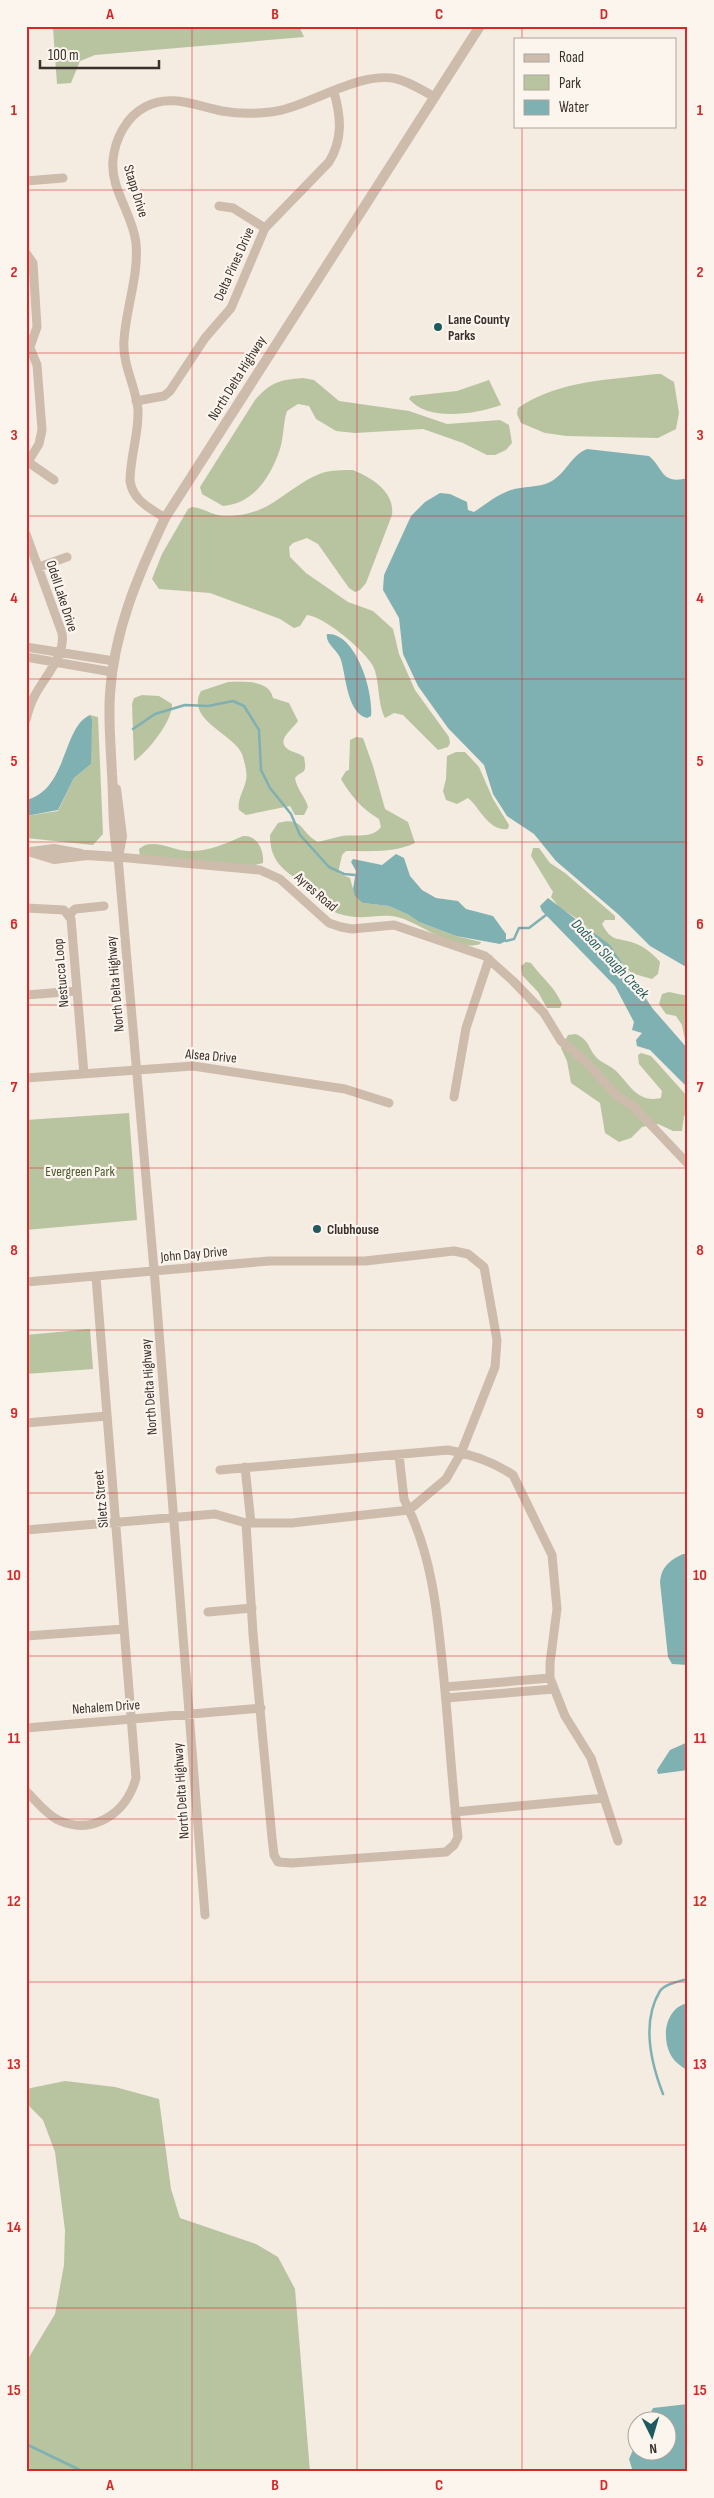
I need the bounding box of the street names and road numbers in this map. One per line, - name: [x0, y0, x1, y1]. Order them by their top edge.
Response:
- street label: Stapp Drive: [120, 163, 152, 219]
- street label: Delta Pines Drive: [210, 225, 258, 303]
- street label: North Delta Highway: [204, 332, 270, 423]
- street label: Odell Lake Drive: [43, 558, 81, 634]
- street label: Ayres Road: [290, 868, 341, 915]
- street label: North Delta Highway: [102, 935, 128, 1033]
- street label: Nestucca Loop: [50, 938, 72, 1008]
- street label: Alsea Drive: [184, 1045, 237, 1067]
- street label: John Day Drive: [159, 1243, 228, 1265]
- street label: North Delta Highway: [137, 1338, 161, 1436]
- street label: Siletz Street: [90, 1469, 112, 1529]
- street label: Nehalem Drive: [71, 1696, 141, 1718]
- street label: North Delta Highway: [169, 1742, 193, 1840]

